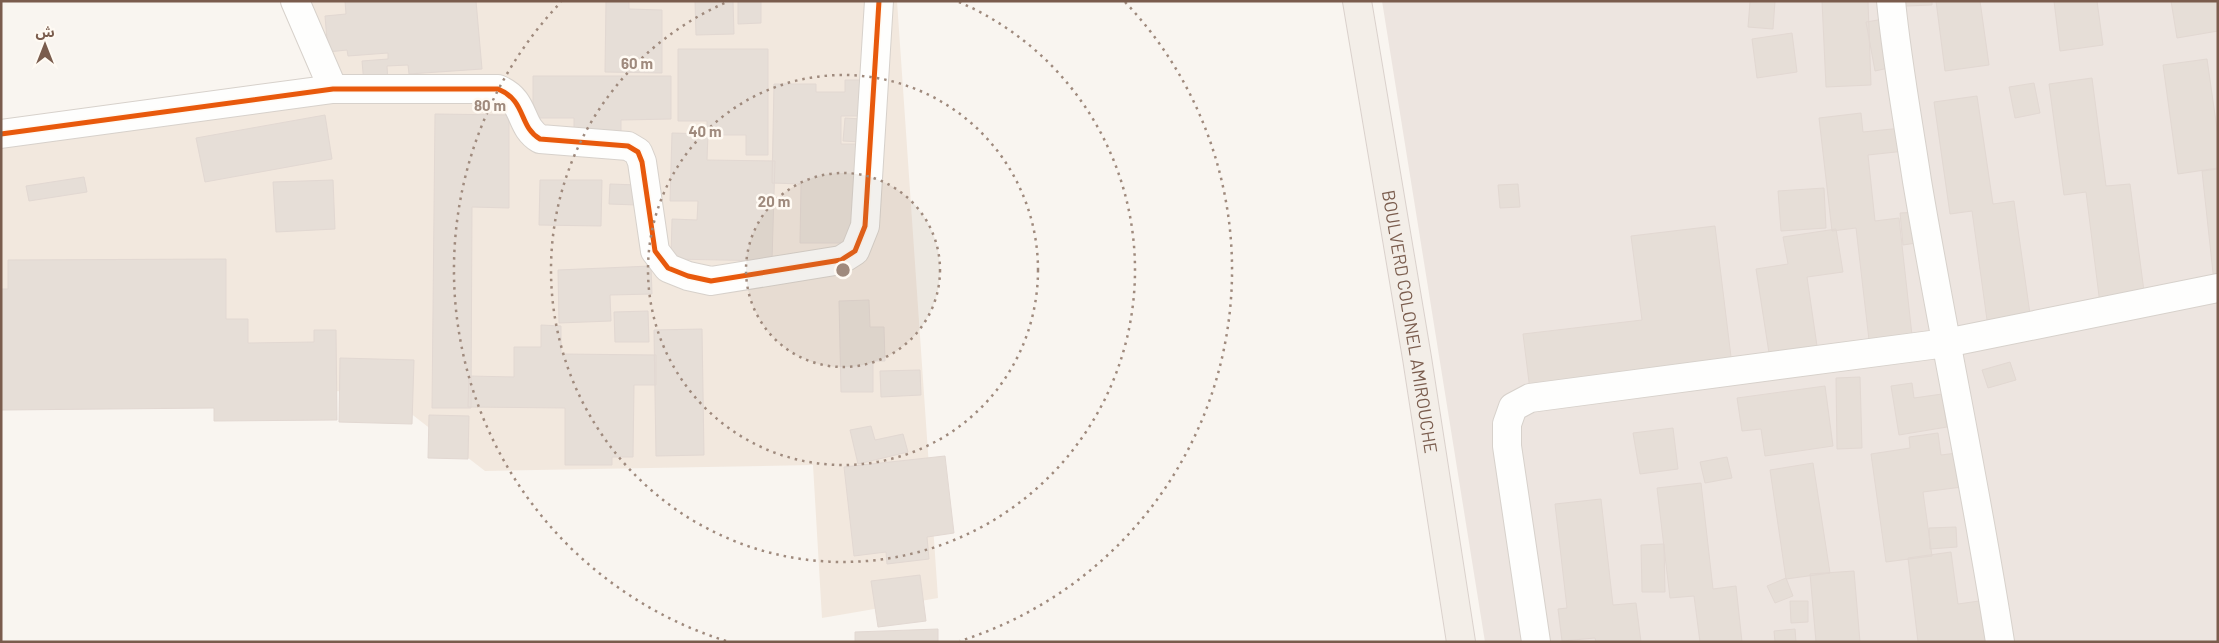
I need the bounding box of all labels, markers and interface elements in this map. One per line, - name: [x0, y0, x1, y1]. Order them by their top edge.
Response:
- north arrow: [20, 20, 70, 70]
- text: ش: [35, 23, 55, 40]
- text: 60 m: [621, 54, 653, 72]
- text: 80 m: [474, 96, 506, 114]
- text: 40 m: [688, 122, 722, 140]
- street label: BOULVERD COLONEL AMIROUCHE: [1378, 188, 1443, 455]
- text: 20 m: [758, 192, 790, 210]
- centre of rings: [834, 261, 852, 279]

